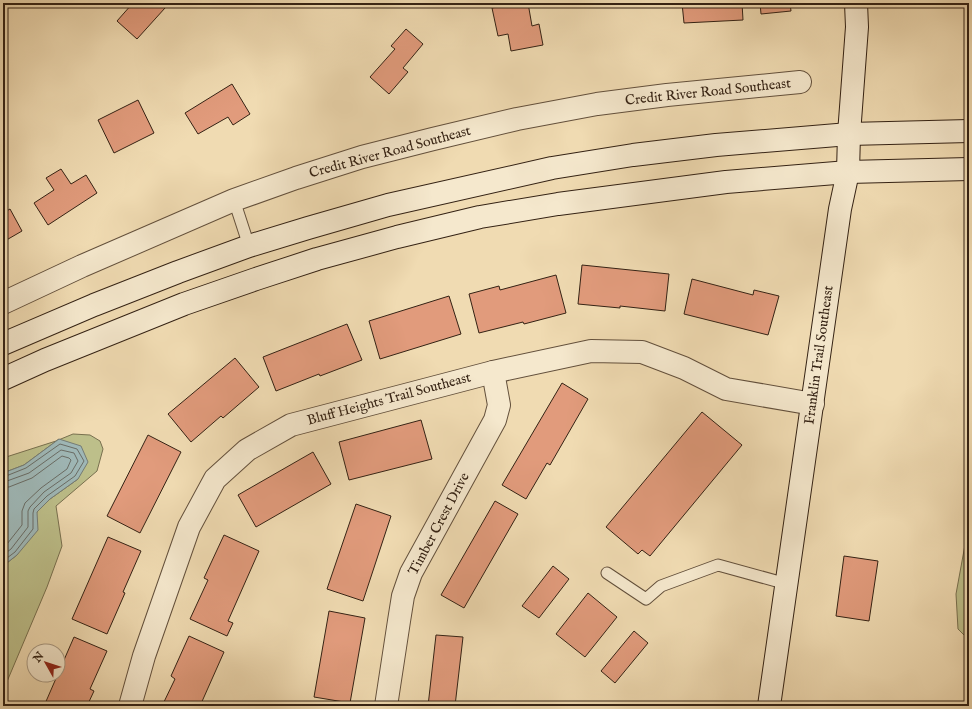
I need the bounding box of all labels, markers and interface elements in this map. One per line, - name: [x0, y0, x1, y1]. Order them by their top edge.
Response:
- street label: Credit River Road Southeast: [624, 74, 792, 110]
- street label: Credit River Road Southeast: [307, 122, 473, 182]
- street label: Franklin Trail Southeast: [800, 284, 838, 426]
- street label: Bluff Heights Trail Southeast: [305, 368, 473, 430]
- street label: Timber Crest Drive: [404, 469, 474, 578]
- north arrow: [26, 643, 66, 683]
- text: N: [30, 649, 48, 666]

